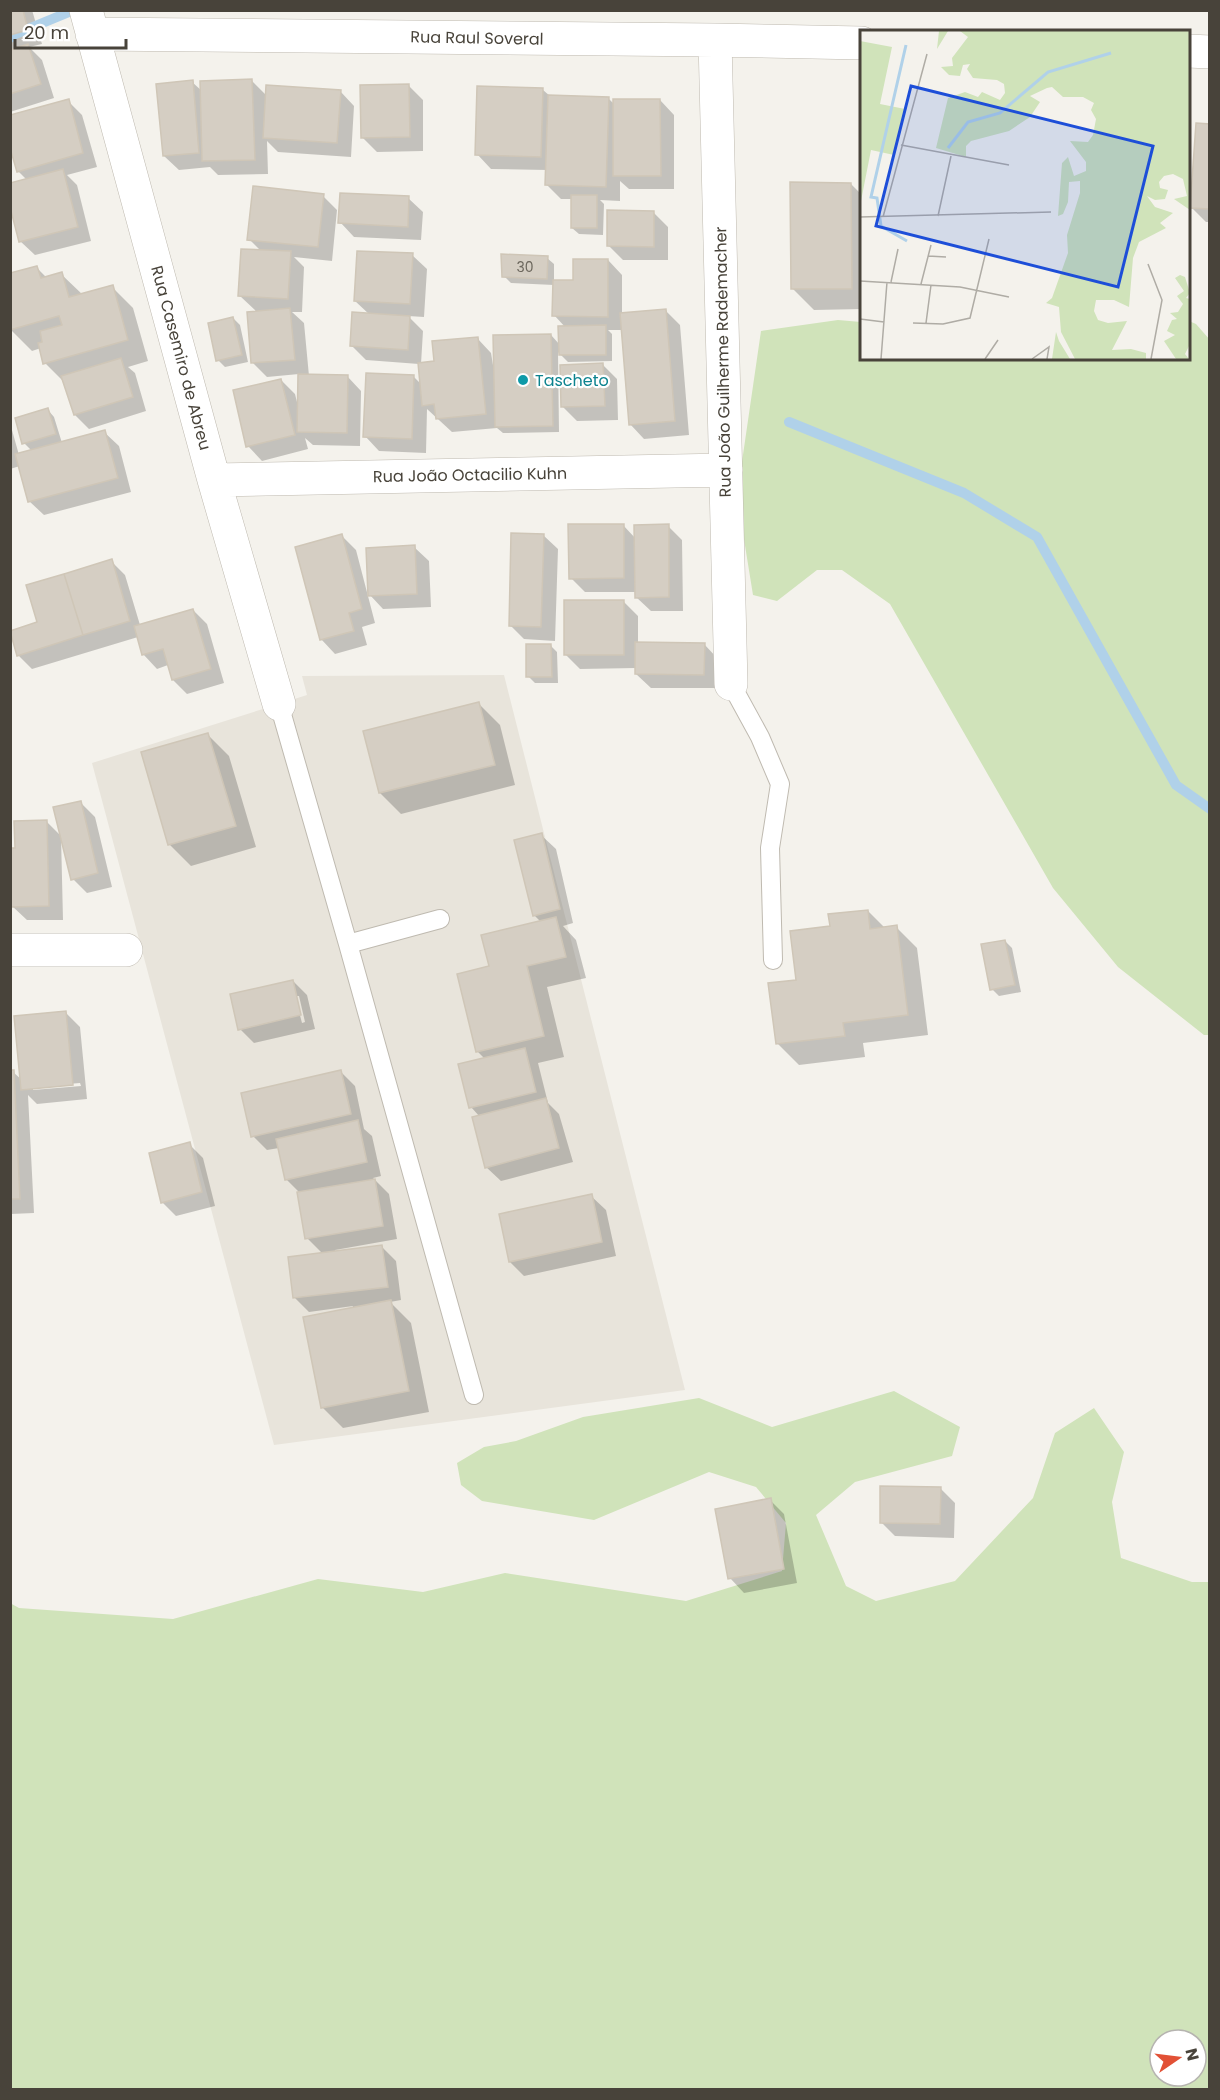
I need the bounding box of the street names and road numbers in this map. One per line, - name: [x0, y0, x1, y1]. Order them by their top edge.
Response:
- street label: Rua Raul Soveral: [410, 25, 544, 51]
- street label: Rua João Guilherme Rademacher: [709, 226, 737, 498]
- street label: Rua Casemiro de Abreu: [145, 263, 217, 453]
- street label: Rua João Octacilio Kuhn: [373, 462, 567, 488]

